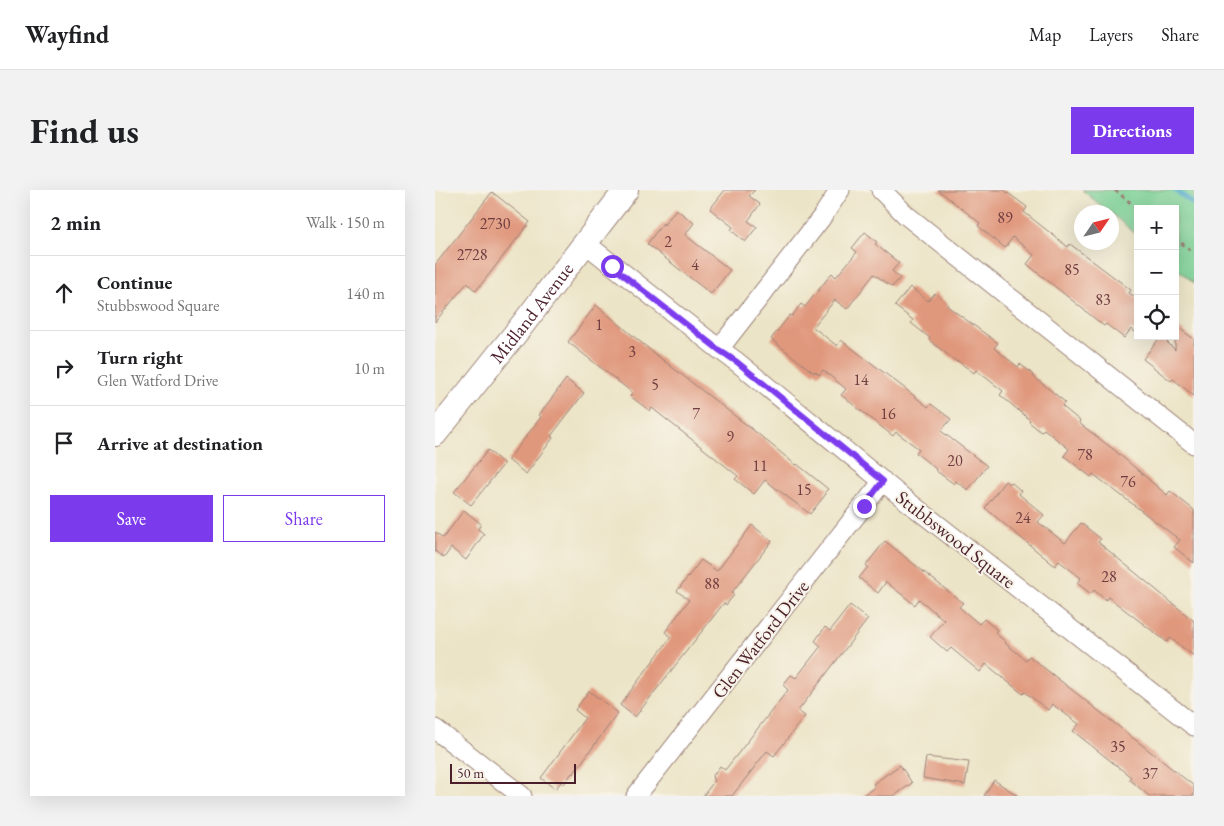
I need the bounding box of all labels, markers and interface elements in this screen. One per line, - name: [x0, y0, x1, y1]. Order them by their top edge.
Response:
- text: Wayfind: [25, 19, 109, 50]
- text: Map: [1029, 23, 1061, 46]
- text: Layers: [1089, 23, 1133, 46]
- text: Share: [1161, 23, 1199, 46]
- button: Directions: [1071, 107, 1194, 154]
- text: Find us: [30, 108, 139, 153]
- north arrow: [1074, 205, 1119, 250]
- map controls: [1134, 205, 1179, 340]
- button: +: [1134, 205, 1179, 250]
- house number: 89: [997, 207, 1013, 228]
- text: 2 min: [50, 209, 101, 236]
- text: Walk · 150 m: [306, 212, 385, 233]
- house number: 2730: [480, 213, 511, 234]
- house number: 2: [664, 231, 672, 252]
- house number: 2728: [457, 244, 488, 265]
- button: −: [1134, 250, 1179, 295]
- house number: 4: [691, 254, 699, 275]
- route start: [601, 255, 624, 278]
- street label: Midland Avenue: [484, 257, 579, 369]
- house number: 85: [1064, 259, 1080, 280]
- text: Continue: [97, 270, 172, 295]
- icon: ahead: [50, 279, 78, 307]
- text: 140 m: [346, 283, 385, 304]
- house number: 83: [1095, 289, 1111, 310]
- text: Stubbswood Square: [97, 295, 219, 316]
- button: locate: [1134, 295, 1179, 340]
- house number: 1: [595, 314, 603, 335]
- house number: 3: [628, 341, 636, 362]
- text: Turn right: [97, 345, 183, 370]
- icon: right: [50, 354, 78, 382]
- text: 10 m: [354, 358, 385, 379]
- house number: 14: [853, 369, 869, 390]
- text: Glen Watford Drive: [97, 370, 218, 391]
- house number: 5: [651, 374, 659, 395]
- house number: 7: [692, 403, 700, 424]
- house number: 16: [880, 403, 896, 424]
- house number: 9: [726, 426, 734, 447]
- icon: arrive: [50, 429, 78, 457]
- text: Arrive at destination: [97, 431, 263, 456]
- house number: 78: [1077, 444, 1093, 465]
- house number: 20: [947, 450, 963, 471]
- house number: 11: [752, 455, 768, 476]
- house number: 76: [1120, 471, 1136, 492]
- house number: 15: [796, 479, 812, 500]
- street label: Stubbswood Square: [891, 485, 1021, 594]
- button: Save: [50, 495, 213, 542]
- button: Share: [223, 495, 385, 542]
- route end: [853, 495, 876, 518]
- house number: 24: [1015, 507, 1031, 528]
- house number: 28: [1101, 566, 1117, 587]
- house number: 88: [704, 573, 720, 594]
- street label: Glen Watford Drive: [706, 575, 815, 704]
- house number: 35: [1110, 736, 1126, 757]
- scale bar: [450, 761, 576, 784]
- house number: 37: [1142, 763, 1158, 784]
- text: 50 m: [457, 764, 484, 782]

